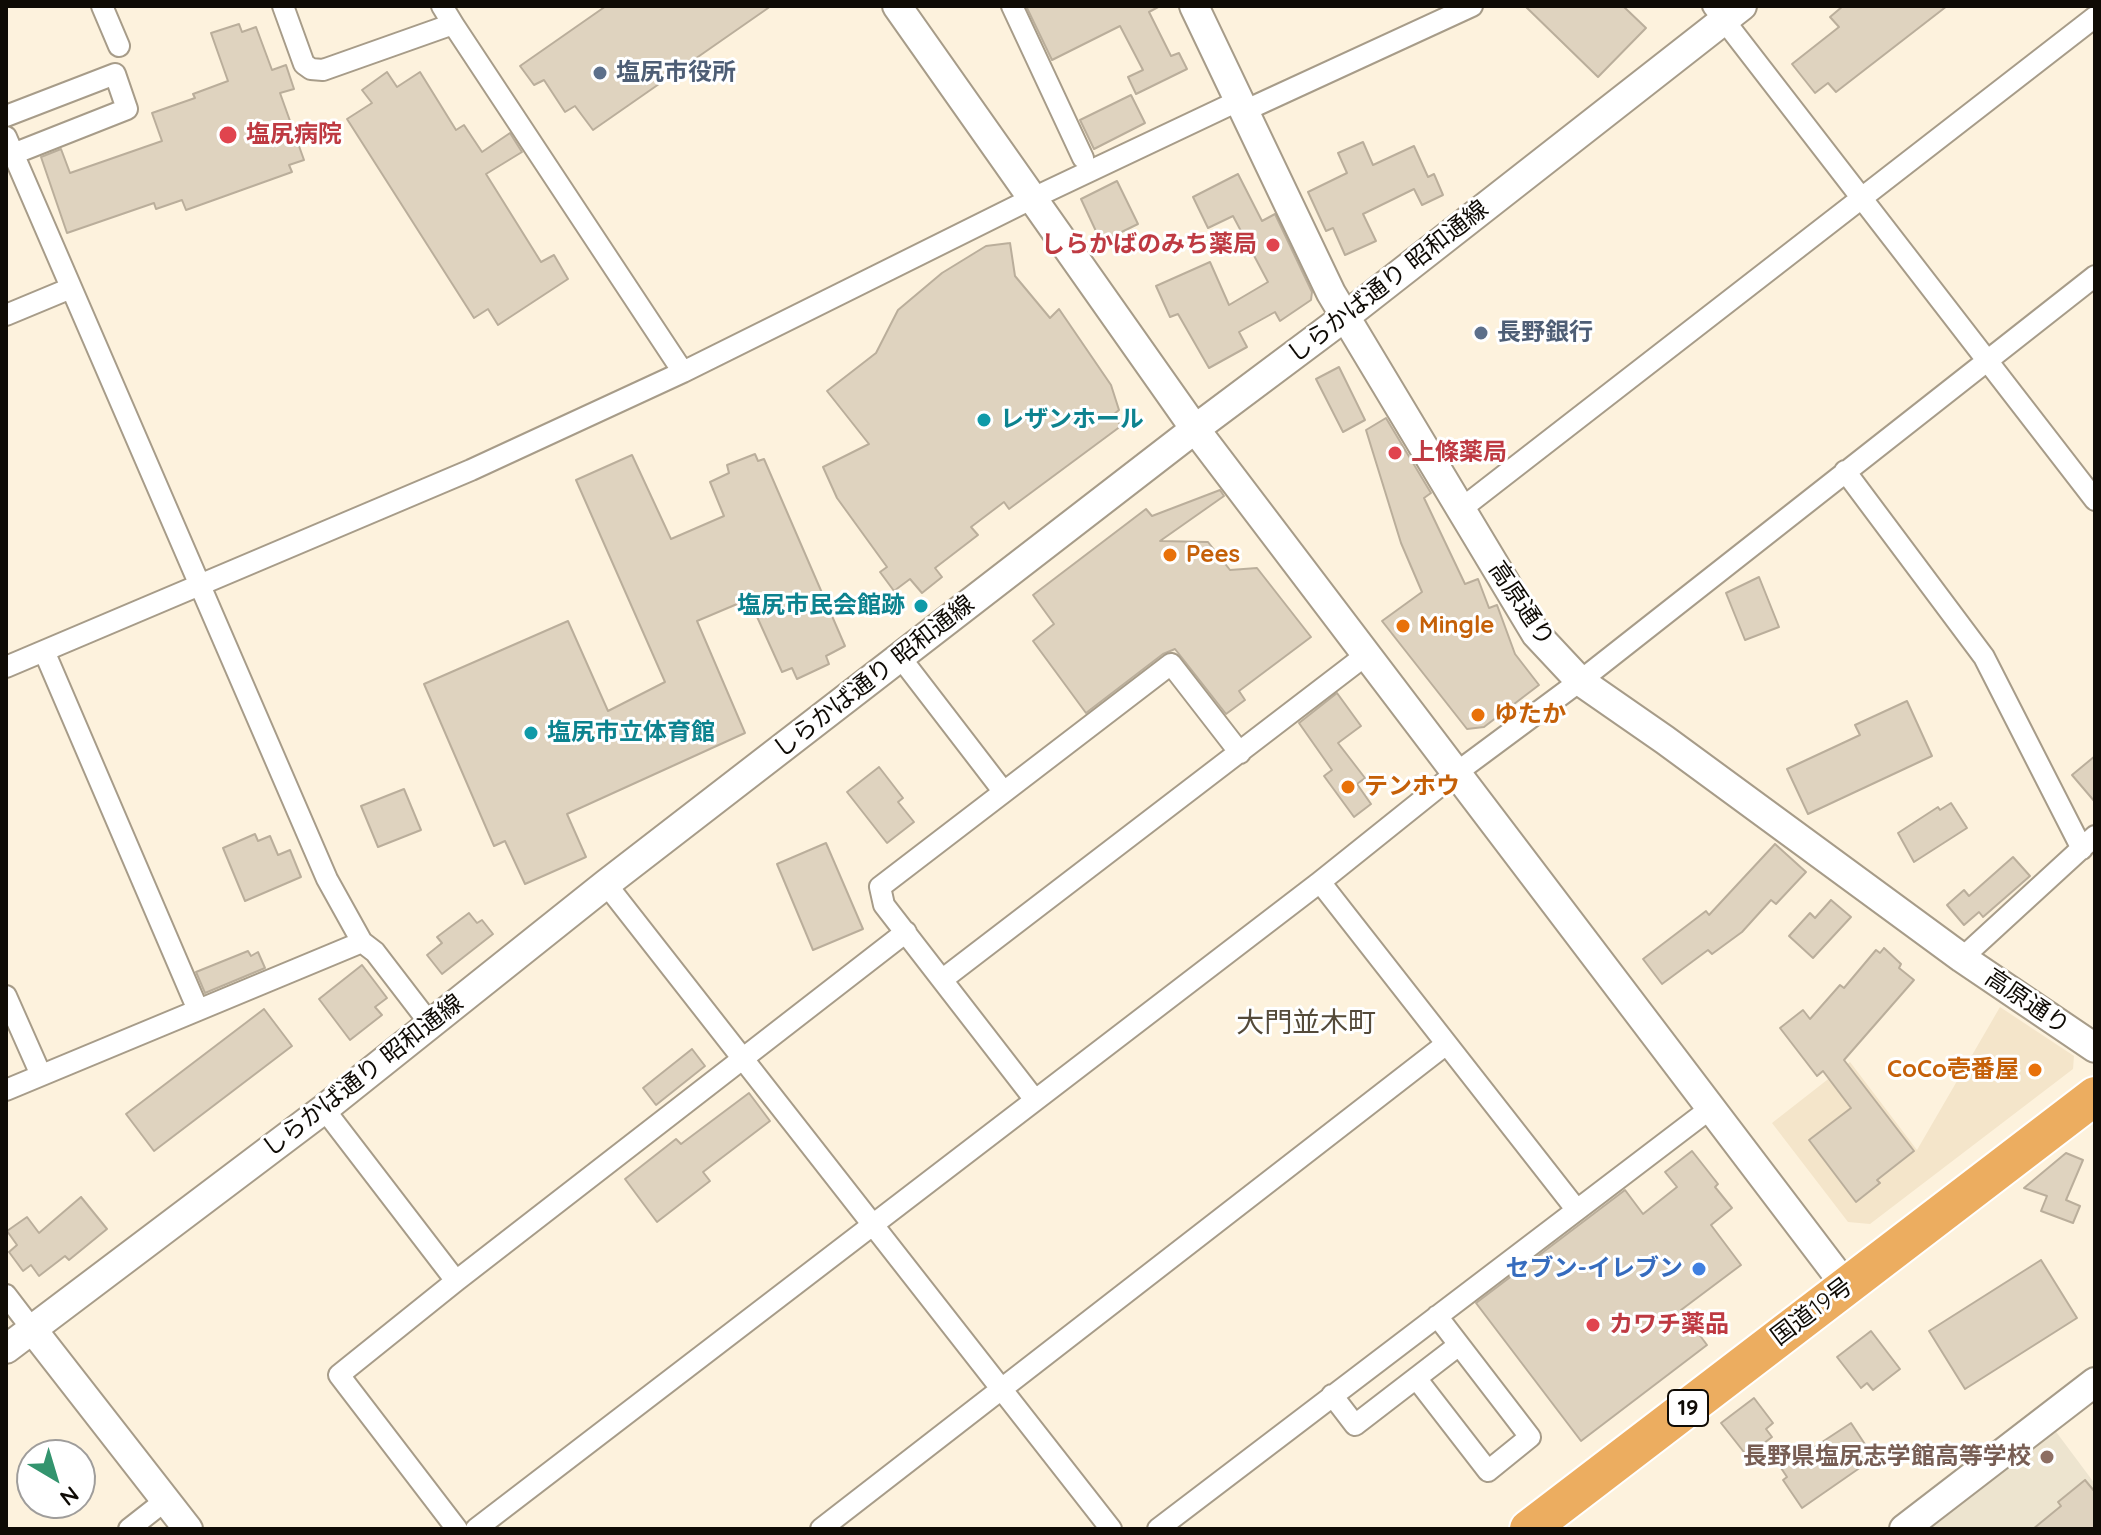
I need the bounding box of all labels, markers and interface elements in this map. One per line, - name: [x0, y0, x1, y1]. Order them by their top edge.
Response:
- place label: 塩尻市役所: [616, 59, 736, 87]
- marker: 塩尻市役所: [591, 64, 609, 82]
- place label: 塩尻病院: [246, 121, 342, 149]
- marker: 塩尻病院: [217, 124, 239, 146]
- street label: しらかば通り 昭和通線: [1282, 195, 1494, 369]
- place label: しらかばのみち薬局: [1041, 231, 1257, 259]
- marker: しらかばのみち薬局: [1264, 236, 1282, 254]
- place label: 長野銀行: [1497, 319, 1593, 347]
- marker: 長野銀行: [1472, 324, 1490, 342]
- place label: レザンホール: [1000, 406, 1144, 434]
- marker: レザンホール: [975, 411, 993, 429]
- place label: 上條薬局: [1411, 439, 1507, 467]
- marker: 上條薬局: [1386, 444, 1404, 462]
- place label: Pees: [1186, 541, 1240, 569]
- marker: Pees: [1161, 546, 1179, 564]
- street label: 高原通り: [1482, 556, 1560, 652]
- street label: しらかば通り 昭和通線: [768, 590, 980, 764]
- place label: 塩尻市民会館跡: [737, 592, 905, 620]
- marker: 塩尻市民会館跡: [912, 597, 930, 615]
- place label: Mingle: [1419, 612, 1494, 640]
- marker: Mingle: [1394, 617, 1412, 635]
- place label: ゆたか: [1494, 701, 1566, 729]
- marker: ゆたか: [1469, 706, 1487, 724]
- place label: 塩尻市立体育館: [547, 719, 715, 747]
- marker: 塩尻市立体育館: [522, 724, 540, 742]
- place label: テンホウ: [1364, 773, 1460, 801]
- marker: テンホウ: [1339, 778, 1357, 796]
- street label: 高原通り: [1979, 963, 2075, 1041]
- street label: しらかば通り 昭和通線: [257, 989, 469, 1163]
- district label: 大門並木町: [1236, 1007, 1376, 1041]
- place label: CoCo壱番屋: [1887, 1056, 2019, 1084]
- marker: CoCo壱番屋: [2026, 1061, 2044, 1079]
- place label: セブン-イレブン: [1505, 1255, 1683, 1283]
- marker: セブン-イレブン: [1690, 1260, 1708, 1278]
- street label: 国道19号: [1766, 1272, 1858, 1352]
- place label: カワチ薬品: [1609, 1311, 1729, 1339]
- marker: カワチ薬品: [1584, 1316, 1602, 1334]
- road number: 19: [1668, 1390, 1708, 1426]
- north arrow: [16, 1439, 96, 1519]
- place label: 長野県塩尻志学館高等学校: [1743, 1443, 2031, 1471]
- marker: 長野県塩尻志学館高等学校: [2038, 1448, 2056, 1466]
- text: N: [55, 1480, 85, 1512]

